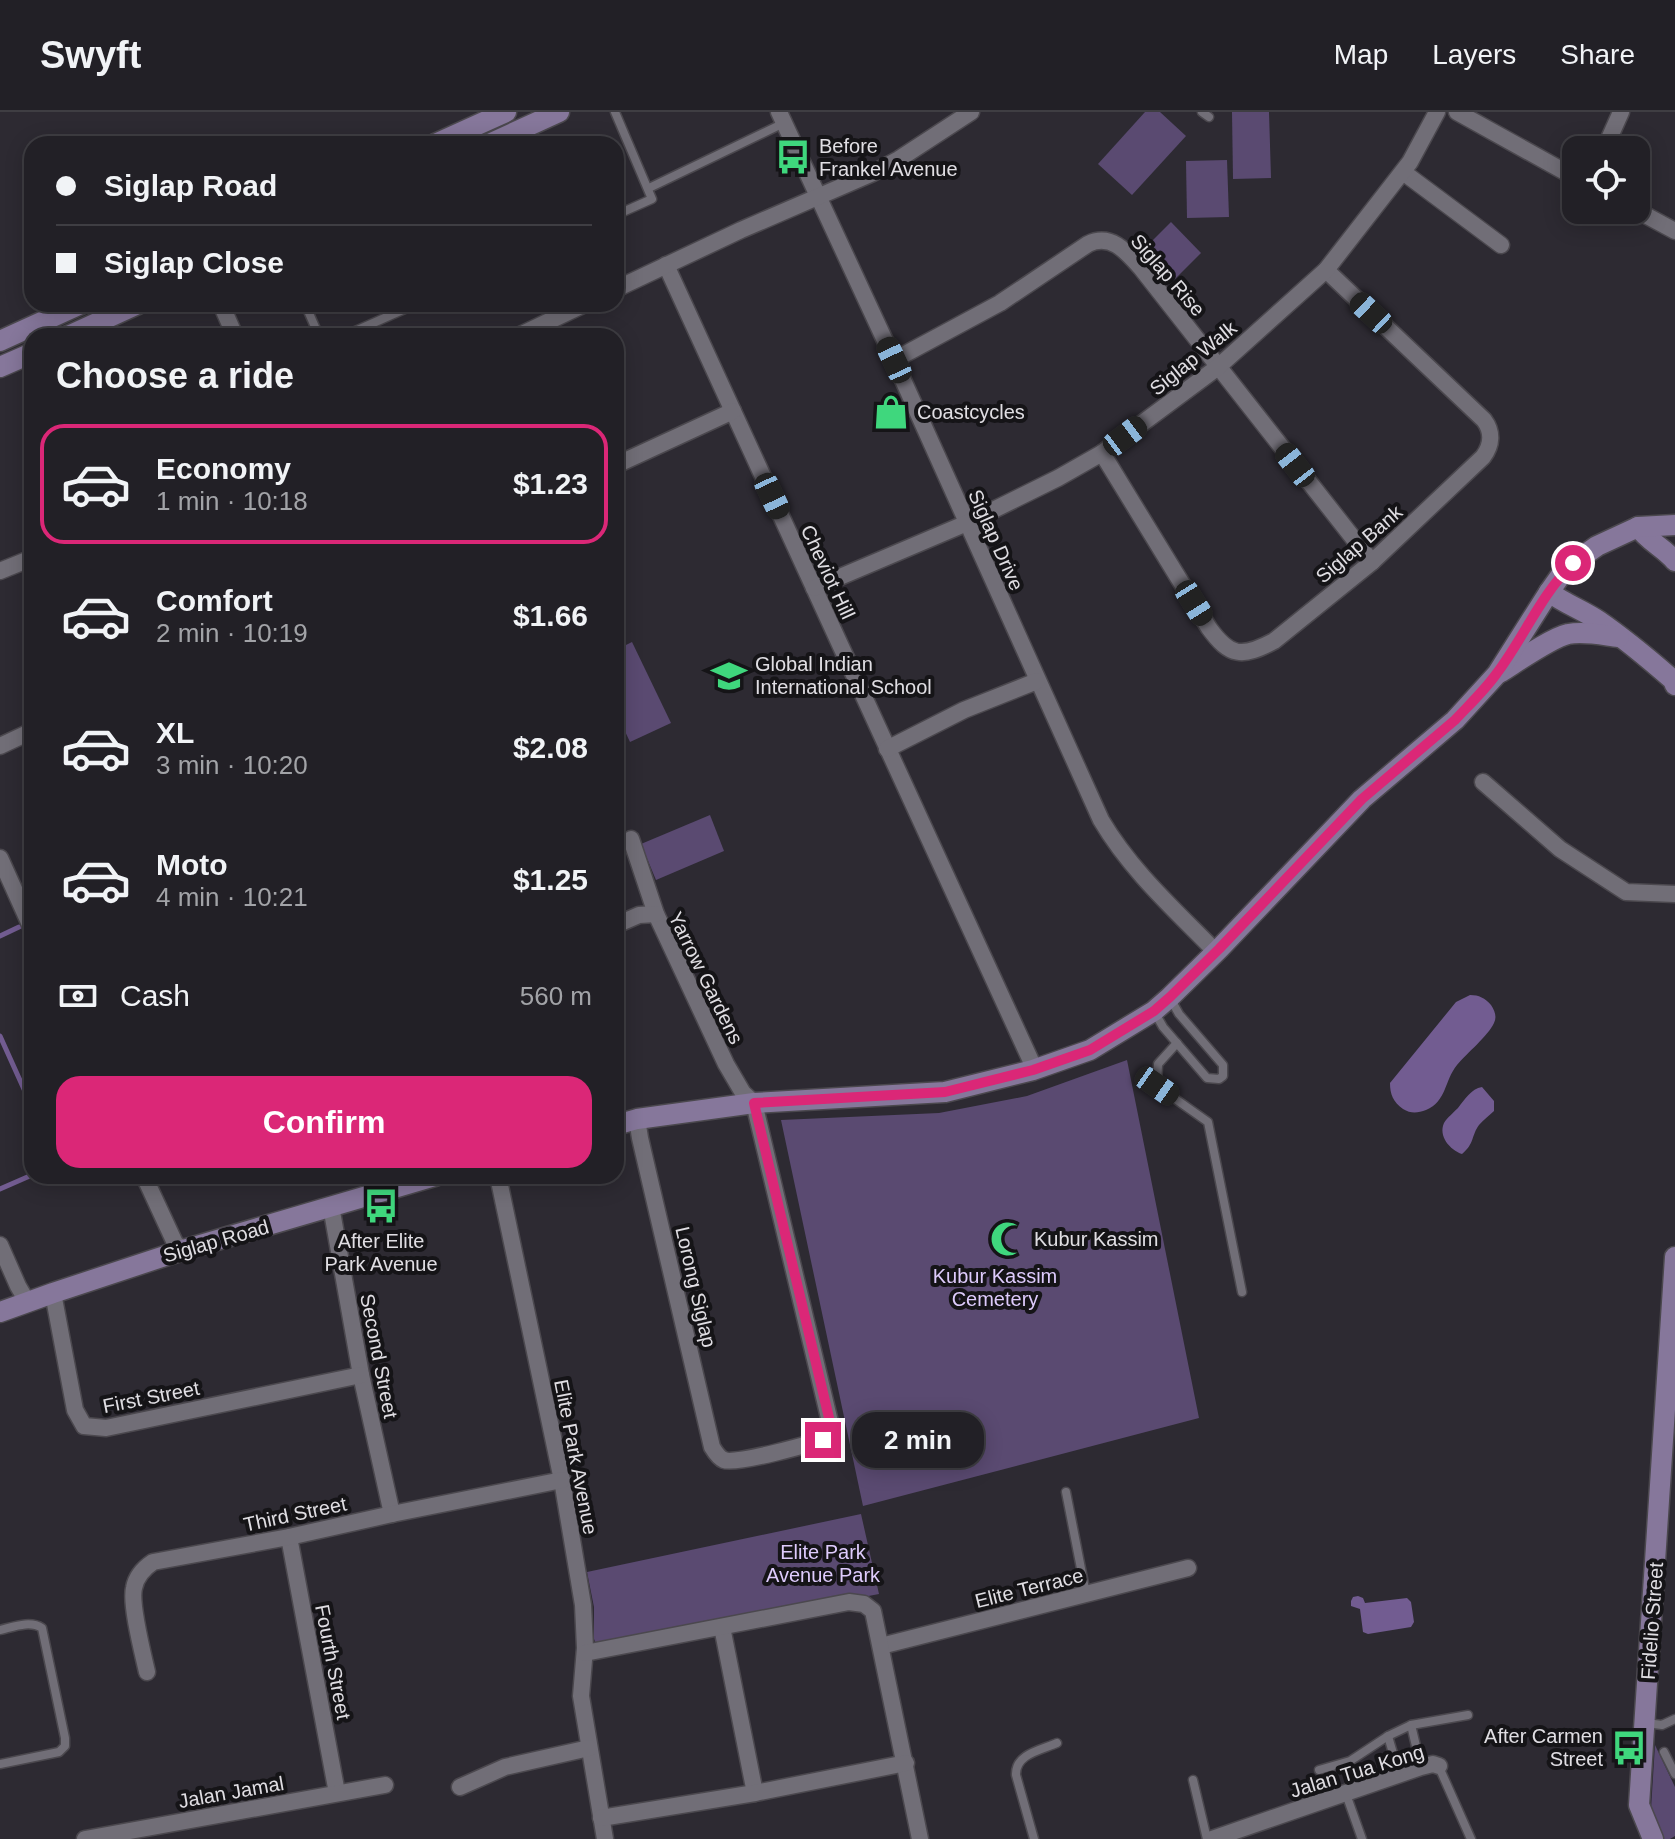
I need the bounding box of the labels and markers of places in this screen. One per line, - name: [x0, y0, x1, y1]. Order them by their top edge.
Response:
- place label: Before Frankel Avenue: [819, 135, 958, 180]
- bus stop icon: Before Frankel Avenue: [774, 138, 812, 176]
- shop icon: Coastcycles: [872, 393, 910, 431]
- place label: Coastcycles: [917, 401, 1025, 423]
- place label: Global Indian International School: [755, 653, 932, 698]
- school or university icon: Global Indian International School: [710, 657, 748, 695]
- bus stop icon: After Elite Park Avenue: [362, 1187, 400, 1225]
- mosque icon: Kubur Kassim: [989, 1220, 1027, 1258]
- place label: Kubur Kassim: [1034, 1228, 1159, 1250]
- place label: After Elite Park Avenue: [324, 1230, 438, 1275]
- place label: After Carmen Street: [1484, 1725, 1603, 1770]
- bus stop icon: After Carmen Street: [1610, 1729, 1648, 1767]

